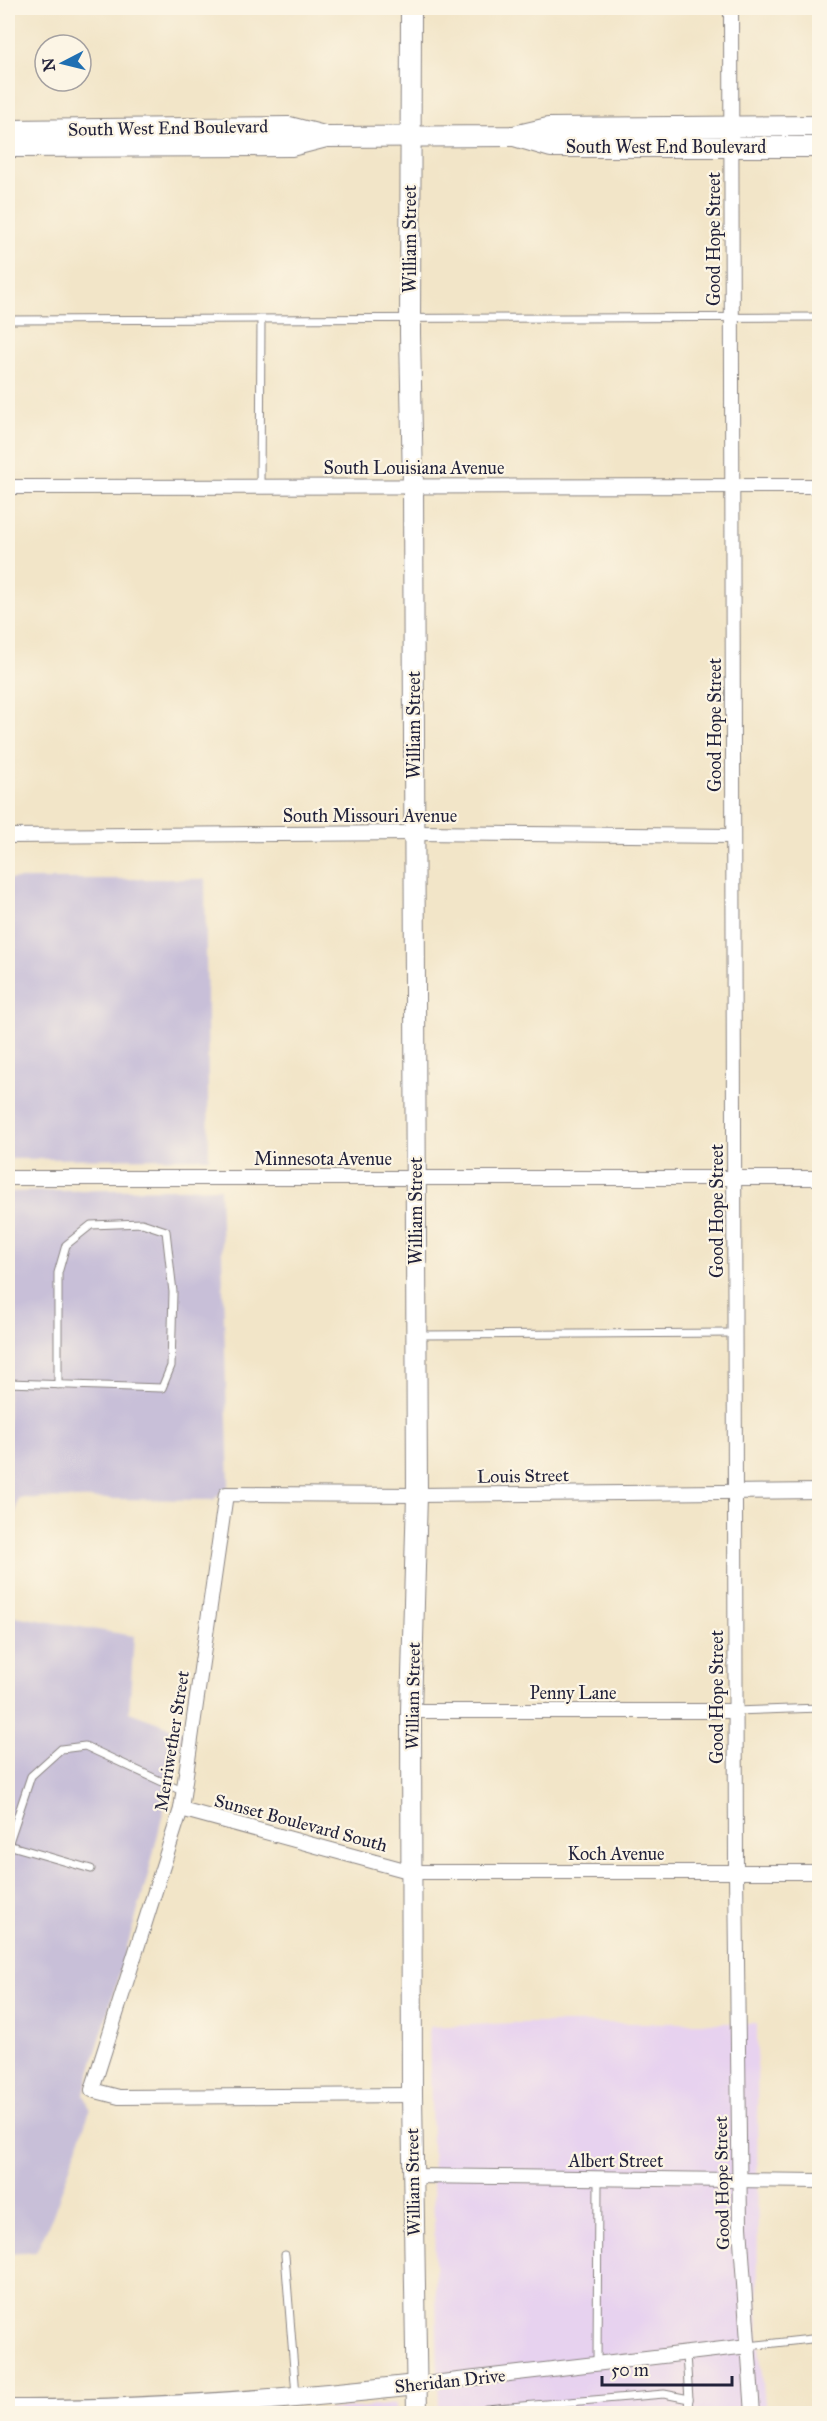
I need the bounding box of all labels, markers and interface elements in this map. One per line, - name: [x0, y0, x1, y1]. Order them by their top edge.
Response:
- north arrow: [33, 33, 93, 93]
- text: N: [38, 56, 59, 73]
- street label: South West End Boulevard: [68, 115, 268, 141]
- street label: South West End Boulevard: [566, 136, 766, 158]
- street label: Good Hope Street: [703, 171, 725, 306]
- street label: William Street: [399, 184, 421, 293]
- street label: South Louisiana Avenue: [324, 457, 504, 479]
- street label: Good Hope Street: [704, 657, 726, 792]
- street label: William Street: [403, 670, 425, 779]
- street label: South Missouri Avenue: [283, 805, 457, 827]
- street label: Good Hope Street: [706, 1143, 728, 1278]
- street label: Minnesota Avenue: [254, 1148, 392, 1170]
- street label: William Street: [405, 1156, 427, 1265]
- street label: Louis Street: [477, 1464, 570, 1488]
- street label: Good Hope Street: [706, 1629, 728, 1764]
- street label: William Street: [401, 1641, 425, 1750]
- street label: Merriwether Street: [150, 1668, 194, 1813]
- street label: Penny Lane: [530, 1682, 616, 1704]
- street label: Sunset Boulevard South: [212, 1789, 390, 1857]
- street label: Koch Avenue: [567, 1843, 665, 1865]
- street label: Good Hope Street: [710, 2115, 734, 2250]
- street label: William Street: [401, 2127, 425, 2236]
- street label: Albert Street: [568, 2150, 664, 2172]
- scale bar: [602, 2349, 732, 2387]
- text: 50 m: [611, 2359, 649, 2381]
- street label: Sheridan Drive: [394, 2364, 506, 2398]

